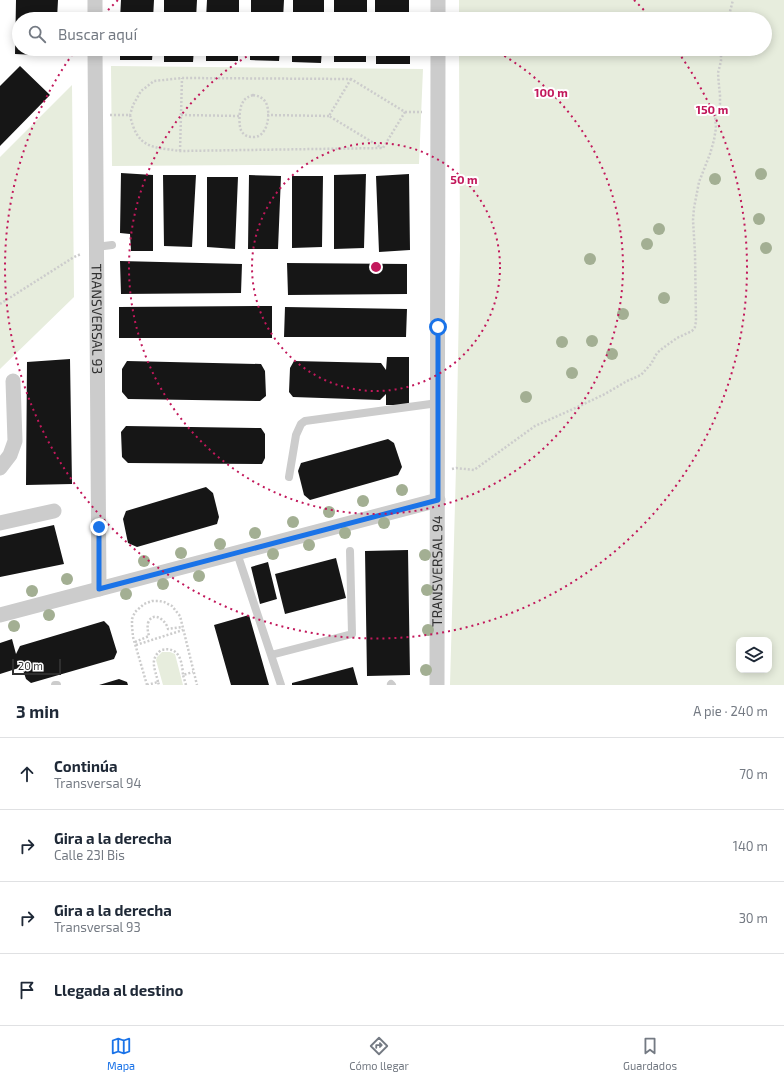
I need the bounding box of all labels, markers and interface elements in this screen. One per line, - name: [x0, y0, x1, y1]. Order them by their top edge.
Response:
- search box: [12, 12, 772, 56]
- icon: search: [26, 23, 48, 45]
- text: Buscar aquí: [58, 25, 137, 43]
- text: 100 m: [534, 85, 568, 99]
- text: 150 m: [696, 102, 728, 116]
- text: 50 m: [450, 172, 478, 186]
- centre of rings: [369, 260, 383, 274]
- street label: TRANSVERSAL 93: [89, 264, 106, 374]
- route start: [429, 318, 447, 336]
- street label: TRANSVERSAL 94: [428, 515, 445, 627]
- route end: [90, 518, 108, 536]
- map controls: [736, 637, 772, 673]
- button: layers: [736, 637, 772, 673]
- scale bar: [12, 657, 61, 676]
- text: 20 m: [18, 659, 43, 672]
- text: 3 min: [16, 701, 59, 721]
- text: A pie · 240 m: [693, 703, 768, 719]
- text: Continúa: [54, 757, 117, 775]
- icon: ahead: [16, 763, 38, 785]
- text: 70 m: [739, 766, 768, 782]
- text: Transversal 94: [54, 775, 141, 791]
- text: Gira a la derecha: [54, 829, 172, 847]
- icon: right: [16, 835, 38, 857]
- text: 140 m: [733, 838, 768, 854]
- text: Calle 23I Bis: [54, 847, 125, 863]
- text: Gira a la derecha: [54, 901, 172, 919]
- icon: right: [16, 907, 38, 929]
- text: 30 m: [739, 910, 768, 926]
- text: Transversal 93: [54, 919, 141, 935]
- icon: arrive: [16, 979, 38, 1001]
- text: Llegada al destino: [54, 981, 183, 999]
- tab: Mapa: [107, 1035, 135, 1072]
- tab: Cómo llegar: [349, 1035, 409, 1072]
- tab: Guardados: [623, 1035, 677, 1072]

